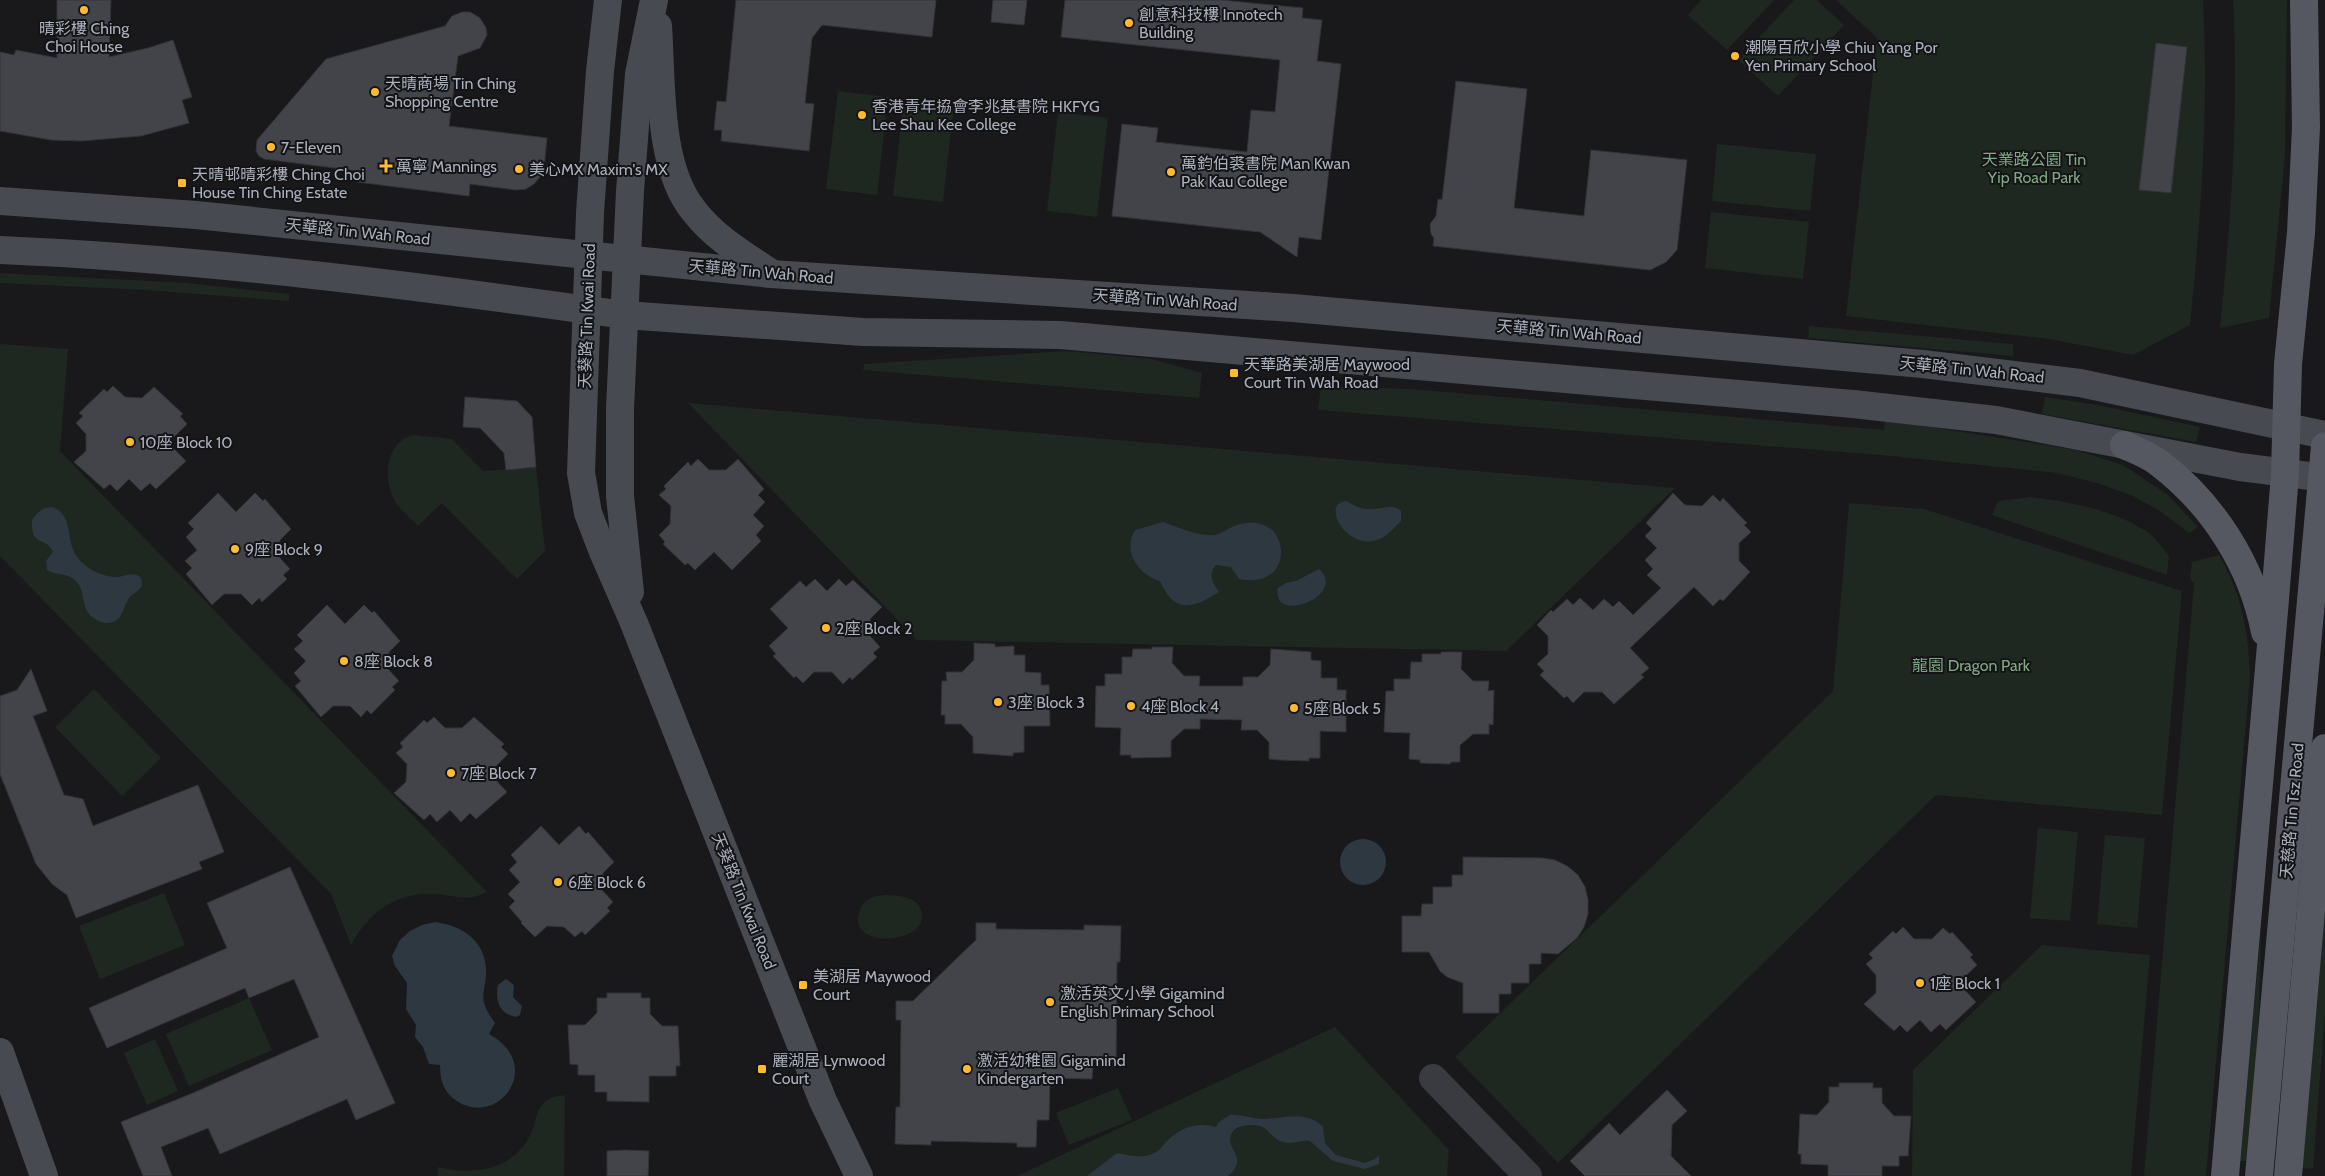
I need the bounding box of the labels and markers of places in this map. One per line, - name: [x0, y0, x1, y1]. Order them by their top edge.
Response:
- marker: 晴彩樓 Ching Choi House: [78, 4, 90, 16]
- place label: 創意科技樓 Innotech Building: [1139, 5, 1283, 42]
- marker: 創意科技樓 Innotech Building: [1123, 17, 1135, 29]
- place label: 晴彩樓 Ching Choi House: [39, 19, 130, 56]
- place label: 潮陽百欣小學 Chiu Yang Por Yen Primary School: [1744, 38, 1938, 75]
- marker: 潮陽百欣小學 Chiu Yang Por Yen Primary School: [1729, 50, 1741, 62]
- place label: 天晴商場 Tin Ching Shopping Centre: [385, 74, 517, 111]
- marker: 天晴商場 Tin Ching Shopping Centre: [369, 86, 381, 98]
- place label: 香港青年拹會李兆基書院 HKFYG Lee Shau Kee College: [872, 97, 1100, 134]
- marker: 香港青年拹會李兆基書院 HKFYG Lee Shau Kee College: [856, 109, 868, 121]
- place label: 7-Eleven: [281, 138, 341, 157]
- marker: 7-Eleven: [265, 141, 277, 153]
- place label: 萬鈞伯裘書院 Man Kwan Pak Kau College: [1181, 154, 1350, 191]
- place label: 萬寧 Mannings: [396, 157, 497, 176]
- marker: 萬寧 Mannings: [380, 160, 392, 172]
- place label: 美心MX Maxim's MX: [529, 160, 668, 179]
- marker: 美心MX Maxim's MX: [513, 163, 525, 175]
- place label: 天晴邨晴彩樓 Ching Choi House Tin Ching Estate: [192, 165, 365, 202]
- marker: 萬鈞伯裘書院 Man Kwan Pak Kau College: [1165, 166, 1177, 178]
- marker: 天晴邨晴彩樓 Ching Choi House Tin Ching Estate: [176, 177, 188, 189]
- place label: 天華路美湖居 Maywood Court Tin Wah Road: [1244, 355, 1410, 392]
- marker: 天華路美湖居 Maywood Court Tin Wah Road: [1228, 367, 1240, 379]
- place label: 10座 Block 10: [140, 433, 232, 452]
- marker: 10座 Block 10: [124, 436, 136, 448]
- place label: 9座 Block 9: [245, 540, 323, 559]
- marker: 9座 Block 9: [229, 543, 241, 555]
- place label: 2座 Block 2: [836, 619, 912, 638]
- marker: 2座 Block 2: [820, 622, 832, 634]
- place label: 8座 Block 8: [354, 652, 433, 671]
- marker: 8座 Block 8: [338, 655, 350, 667]
- place label: 3座 Block 3: [1008, 693, 1085, 712]
- marker: 3座 Block 3: [992, 696, 1004, 708]
- place label: 4座 Block 4: [1141, 697, 1219, 716]
- place label: 5座 Block 5: [1304, 699, 1381, 718]
- marker: 4座 Block 4: [1125, 700, 1137, 712]
- marker: 5座 Block 5: [1288, 702, 1300, 714]
- place label: 7座 Block 7: [461, 764, 537, 783]
- marker: 7座 Block 7: [445, 767, 457, 779]
- place label: 6座 Block 6: [568, 873, 646, 892]
- marker: 6座 Block 6: [552, 876, 564, 888]
- place label: 美湖居 Maywood Court: [813, 967, 931, 1004]
- place label: 1座 Block 1: [1930, 974, 2000, 993]
- marker: 1座 Block 1: [1914, 977, 1926, 989]
- marker: 美湖居 Maywood Court: [797, 979, 809, 991]
- place label: 激活英文小學 Gigamind English Primary School: [1060, 984, 1225, 1021]
- marker: 激活英文小學 Gigamind English Primary School: [1044, 996, 1056, 1008]
- place label: 麗湖居 Lynwood Court: [772, 1051, 885, 1088]
- place label: 激活幼稚園 Gigamind Kindergarten: [977, 1051, 1126, 1088]
- marker: 麗湖居 Lynwood Court: [756, 1063, 768, 1075]
- marker: 激活幼稚園 Gigamind Kindergarten: [961, 1063, 973, 1075]

